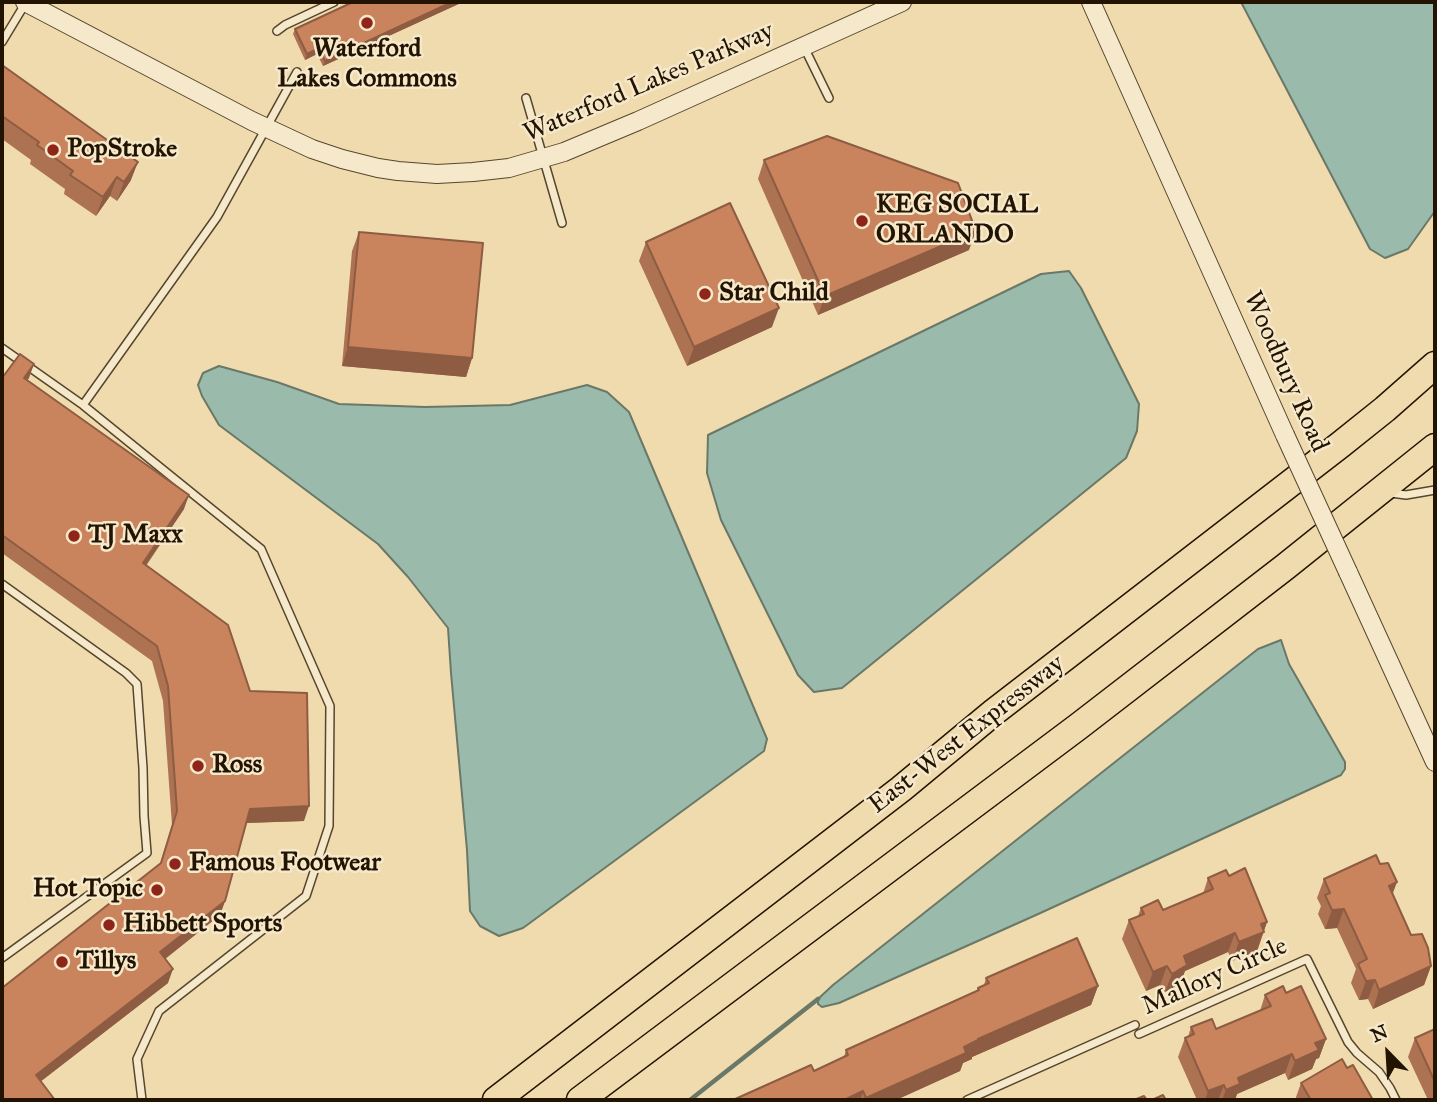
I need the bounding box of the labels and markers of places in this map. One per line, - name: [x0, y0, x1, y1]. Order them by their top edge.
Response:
- marker: Waterford Lakes Commons: [359, 15, 375, 31]
- place label: Waterford Lakes Commons: [277, 34, 457, 96]
- place label: PopStroke: [67, 134, 177, 166]
- marker: PopStroke: [45, 142, 61, 158]
- place label: KEG SOCIAL ORLANDO: [876, 190, 1038, 252]
- marker: KEG SOCIAL ORLANDO: [854, 213, 870, 229]
- place label: Star Child: [719, 278, 829, 310]
- marker: Star Child: [697, 286, 713, 302]
- place label: TJ Maxx: [88, 520, 183, 552]
- marker: TJ Maxx: [66, 528, 82, 544]
- place label: Ross: [212, 750, 262, 782]
- marker: Ross: [190, 758, 206, 774]
- place label: Famous Footwear: [189, 848, 381, 880]
- marker: Famous Footwear: [167, 856, 183, 872]
- place label: Hot Topic: [33, 874, 143, 906]
- marker: Hot Topic: [149, 882, 165, 898]
- place label: Hibbett Sports: [123, 909, 282, 941]
- marker: Hibbett Sports: [101, 917, 117, 933]
- place label: Tillys: [76, 946, 136, 978]
- marker: Tillys: [54, 954, 70, 970]

